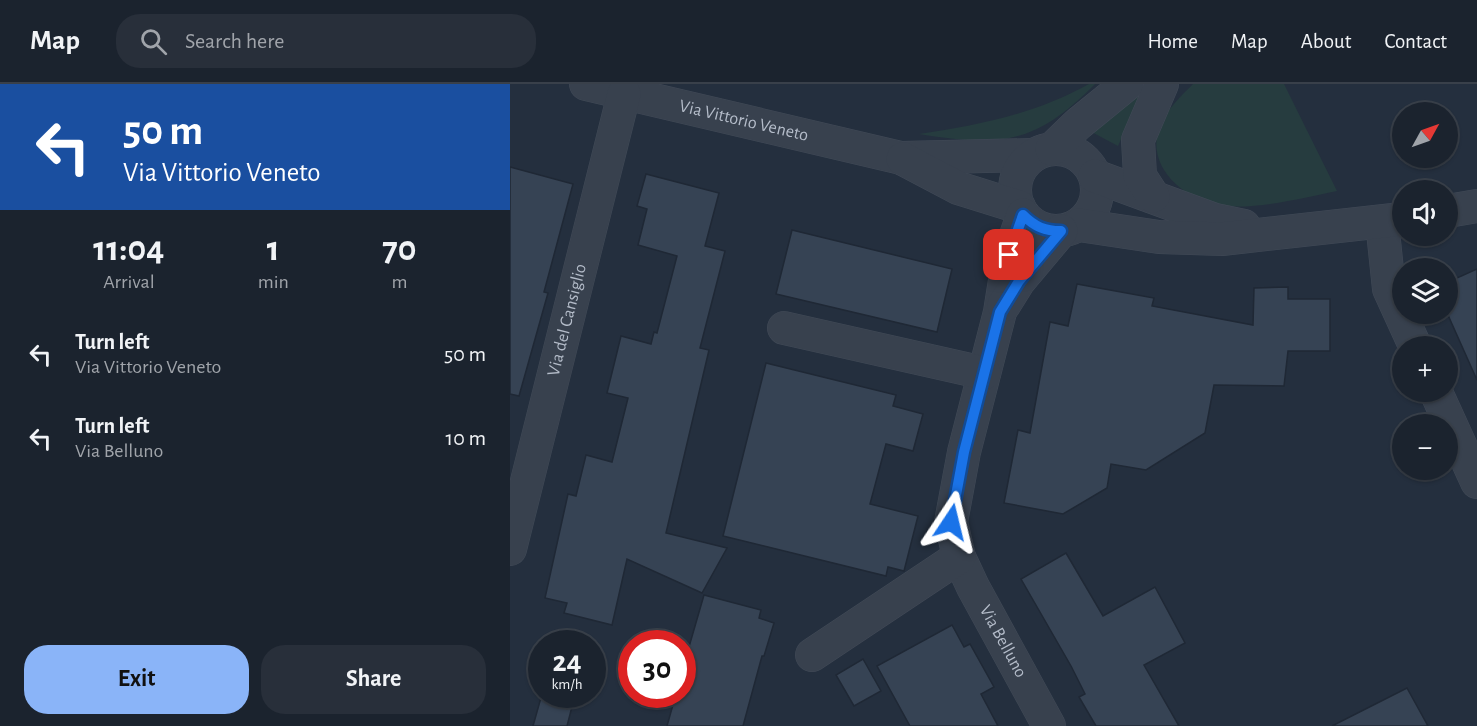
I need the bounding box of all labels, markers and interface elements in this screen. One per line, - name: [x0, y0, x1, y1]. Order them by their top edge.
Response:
- search box: [116, 14, 536, 68]
- icon: search: [137, 25, 170, 58]
- text: Map: [30, 27, 80, 55]
- text: Search here: [185, 30, 284, 52]
- text: Home: [1147, 31, 1198, 52]
- text: Map: [1231, 31, 1268, 52]
- text: About: [1301, 31, 1351, 52]
- text: Contact: [1384, 31, 1447, 52]
- street label: Via Vittorio Veneto: [677, 97, 810, 145]
- north arrow: [1392, 102, 1458, 168]
- map controls: [1392, 102, 1458, 480]
- icon: left: [24, 108, 102, 186]
- text: 50 m: [123, 110, 203, 152]
- text: Via Vittorio Veneto: [123, 159, 321, 186]
- button: sound: [1392, 180, 1458, 246]
- pin: [983, 229, 1034, 280]
- text: 11:04: [93, 231, 164, 267]
- text: 1: [267, 231, 280, 267]
- text: 70: [382, 231, 417, 267]
- icon: arrive: [992, 238, 1025, 271]
- button: layers: [1392, 258, 1458, 324]
- street label: Via del Cansiglio: [545, 262, 590, 378]
- text: Arrival: [103, 272, 155, 292]
- text: min: [258, 272, 289, 292]
- text: m: [391, 272, 407, 292]
- text: Turn left: [75, 331, 149, 353]
- button: +: [1392, 336, 1458, 402]
- icon: left: [24, 338, 57, 371]
- text: 50 m: [444, 343, 486, 365]
- text: Via Vittorio Veneto: [75, 357, 221, 377]
- button: −: [1392, 414, 1458, 480]
- text: Turn left: [75, 415, 149, 437]
- icon: left: [24, 422, 57, 455]
- text: 10 m: [446, 427, 486, 449]
- text: Via Belluno: [75, 441, 163, 461]
- position arrow: [919, 490, 983, 554]
- street label: Via Belluno: [976, 602, 1030, 681]
- speed limit sign: 30: [618, 630, 696, 708]
- button: Exit: [24, 645, 249, 714]
- button: Share: [261, 645, 486, 714]
- text: 24: [552, 647, 582, 677]
- text: km/h: [552, 677, 582, 692]

